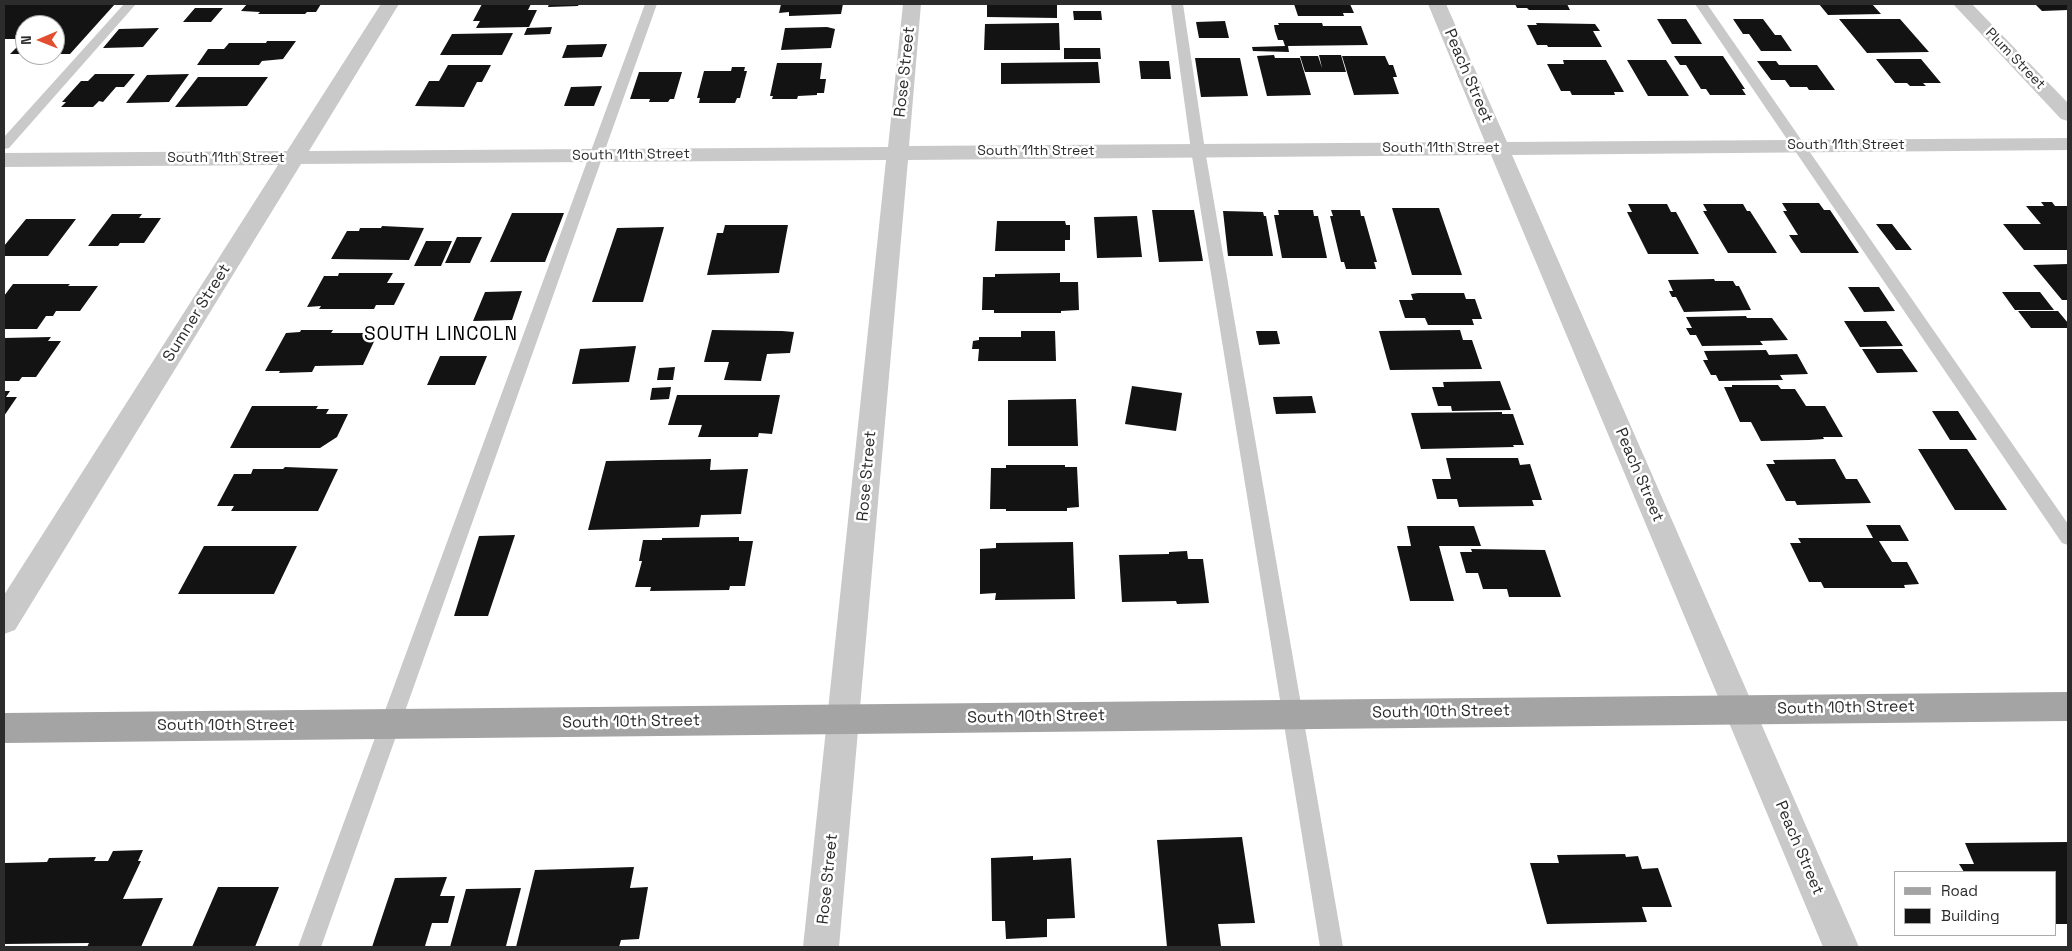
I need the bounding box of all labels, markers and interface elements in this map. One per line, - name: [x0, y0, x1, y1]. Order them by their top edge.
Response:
- north arrow: [15, 15, 65, 65]
- street label: Plum Street: [1982, 25, 2048, 93]
- street label: Rose Street: [891, 26, 919, 118]
- street label: Peach Street: [1440, 26, 1496, 126]
- text: N: [17, 35, 35, 45]
- street label: South 11th Street: [1787, 137, 1905, 153]
- street label: South 11th Street: [1382, 140, 1500, 156]
- street label: South 11th Street: [977, 143, 1095, 159]
- street label: South 11th Street: [572, 146, 690, 164]
- street label: South 11th Street: [167, 150, 285, 166]
- street label: Sumner Street: [159, 261, 235, 365]
- district label: SOUTH LINCOLN: [362, 324, 520, 346]
- street label: Peach Street: [1611, 425, 1667, 525]
- street label: Rose Street: [853, 430, 881, 522]
- street label: South 10th Street: [1777, 697, 1915, 719]
- street label: South 10th Street: [1372, 701, 1510, 723]
- street label: South 10th Street: [967, 706, 1105, 728]
- street label: South 10th Street: [562, 711, 700, 733]
- street label: South 10th Street: [157, 716, 295, 736]
- street label: Peach Street: [1771, 798, 1827, 898]
- street label: Rose Street: [814, 833, 842, 925]
- legend: [1894, 871, 2057, 936]
- text: Road: [1941, 881, 1978, 900]
- text: Building: [1941, 906, 2000, 925]

